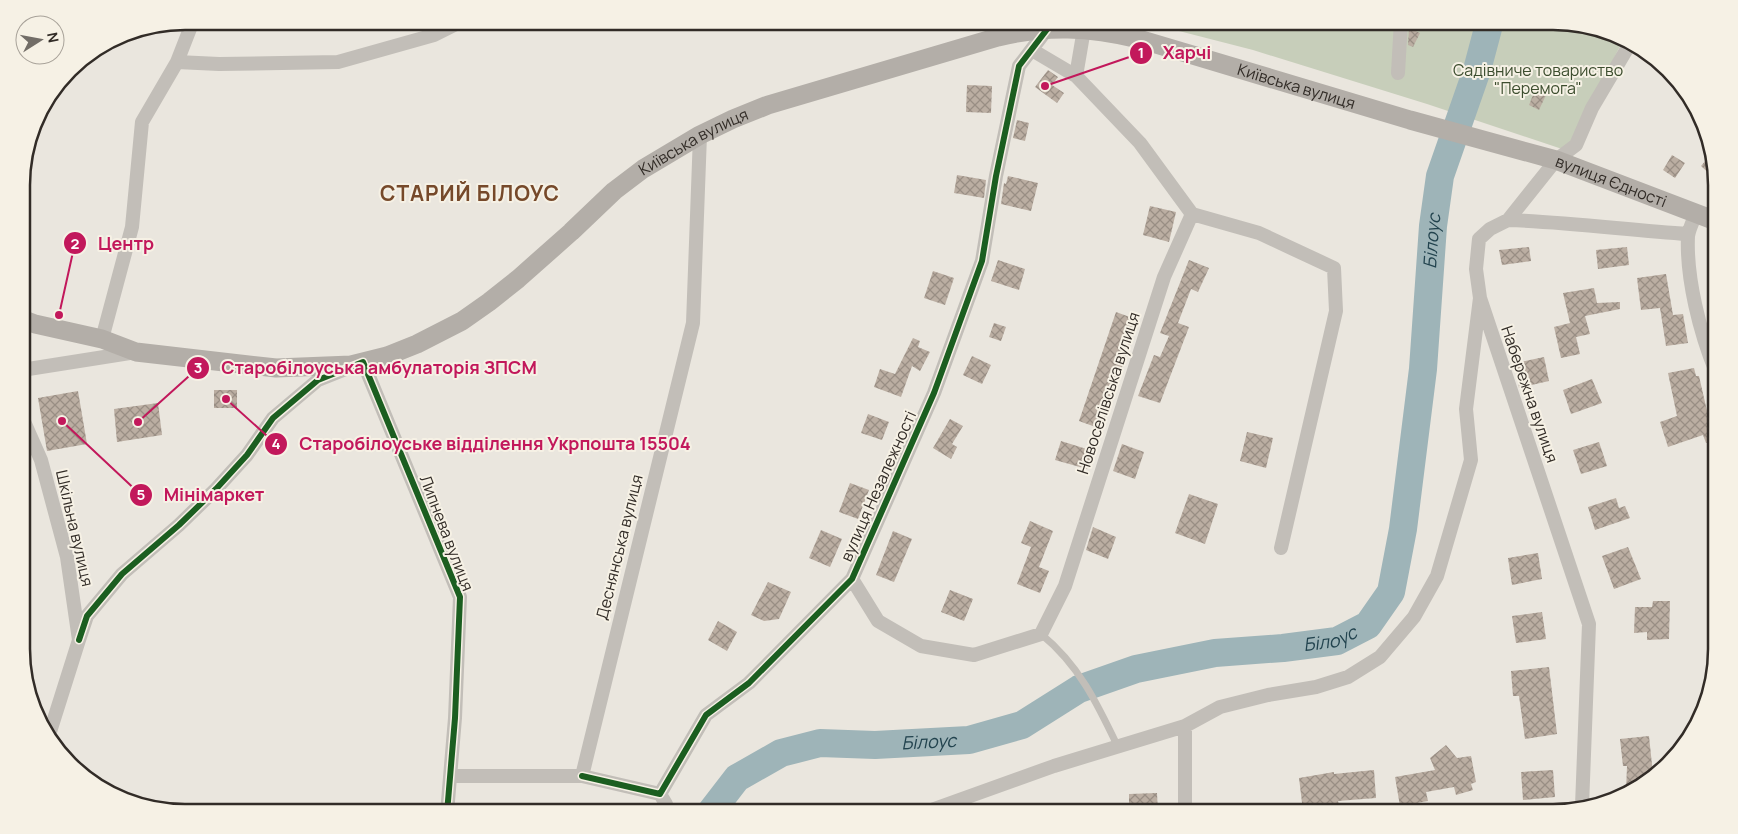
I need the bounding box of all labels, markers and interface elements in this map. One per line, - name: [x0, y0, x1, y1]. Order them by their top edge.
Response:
- north arrow: [15, 15, 65, 65]
- text: N: [43, 31, 64, 44]
- callout: Харчі: [1128, 36, 1222, 69]
- text: Харчі: [1163, 40, 1211, 64]
- text: 1: [1138, 42, 1144, 63]
- street label: Київська вулиця: [1235, 58, 1358, 114]
- park label: Садівниче товариство "Перемога": [1453, 59, 1623, 99]
- street label: Київська вулиця: [634, 103, 751, 180]
- street label: вулиця Єдності: [1552, 150, 1670, 212]
- district label: СТАРИЙ БІЛОУС: [380, 179, 560, 207]
- water label: Білоус: [1417, 210, 1446, 269]
- callout: Центр: [63, 227, 164, 260]
- text: Центр: [98, 231, 154, 255]
- text: 2: [71, 233, 80, 254]
- street label: Новоселівська вулиця: [1071, 309, 1145, 477]
- street label: Набережна вулиця: [1496, 323, 1564, 465]
- callout: Старобілоуська амбулаторія ЗПСМ: [186, 351, 546, 384]
- text: Старобілоуська амбулаторія ЗПСМ: [221, 355, 537, 379]
- text: 3: [194, 357, 202, 378]
- street label: вулиця Незалежності: [835, 407, 921, 565]
- callout: Старобілоуське відділення Укрпошта 15504: [264, 427, 701, 460]
- text: Старобілоуське відділення Укрпошта 15504: [299, 431, 691, 455]
- text: 4: [271, 433, 281, 454]
- street label: Шкільна вулиця: [51, 468, 99, 588]
- street label: Липнева вулиця: [415, 472, 479, 594]
- street label: Деснянська вулиця: [590, 472, 648, 622]
- callout: Мінімаркет: [129, 479, 274, 512]
- text: Мінімаркет: [164, 482, 265, 506]
- text: 5: [137, 484, 146, 505]
- water label: Білоус: [1302, 619, 1363, 656]
- water label: Білоус: [901, 728, 959, 755]

